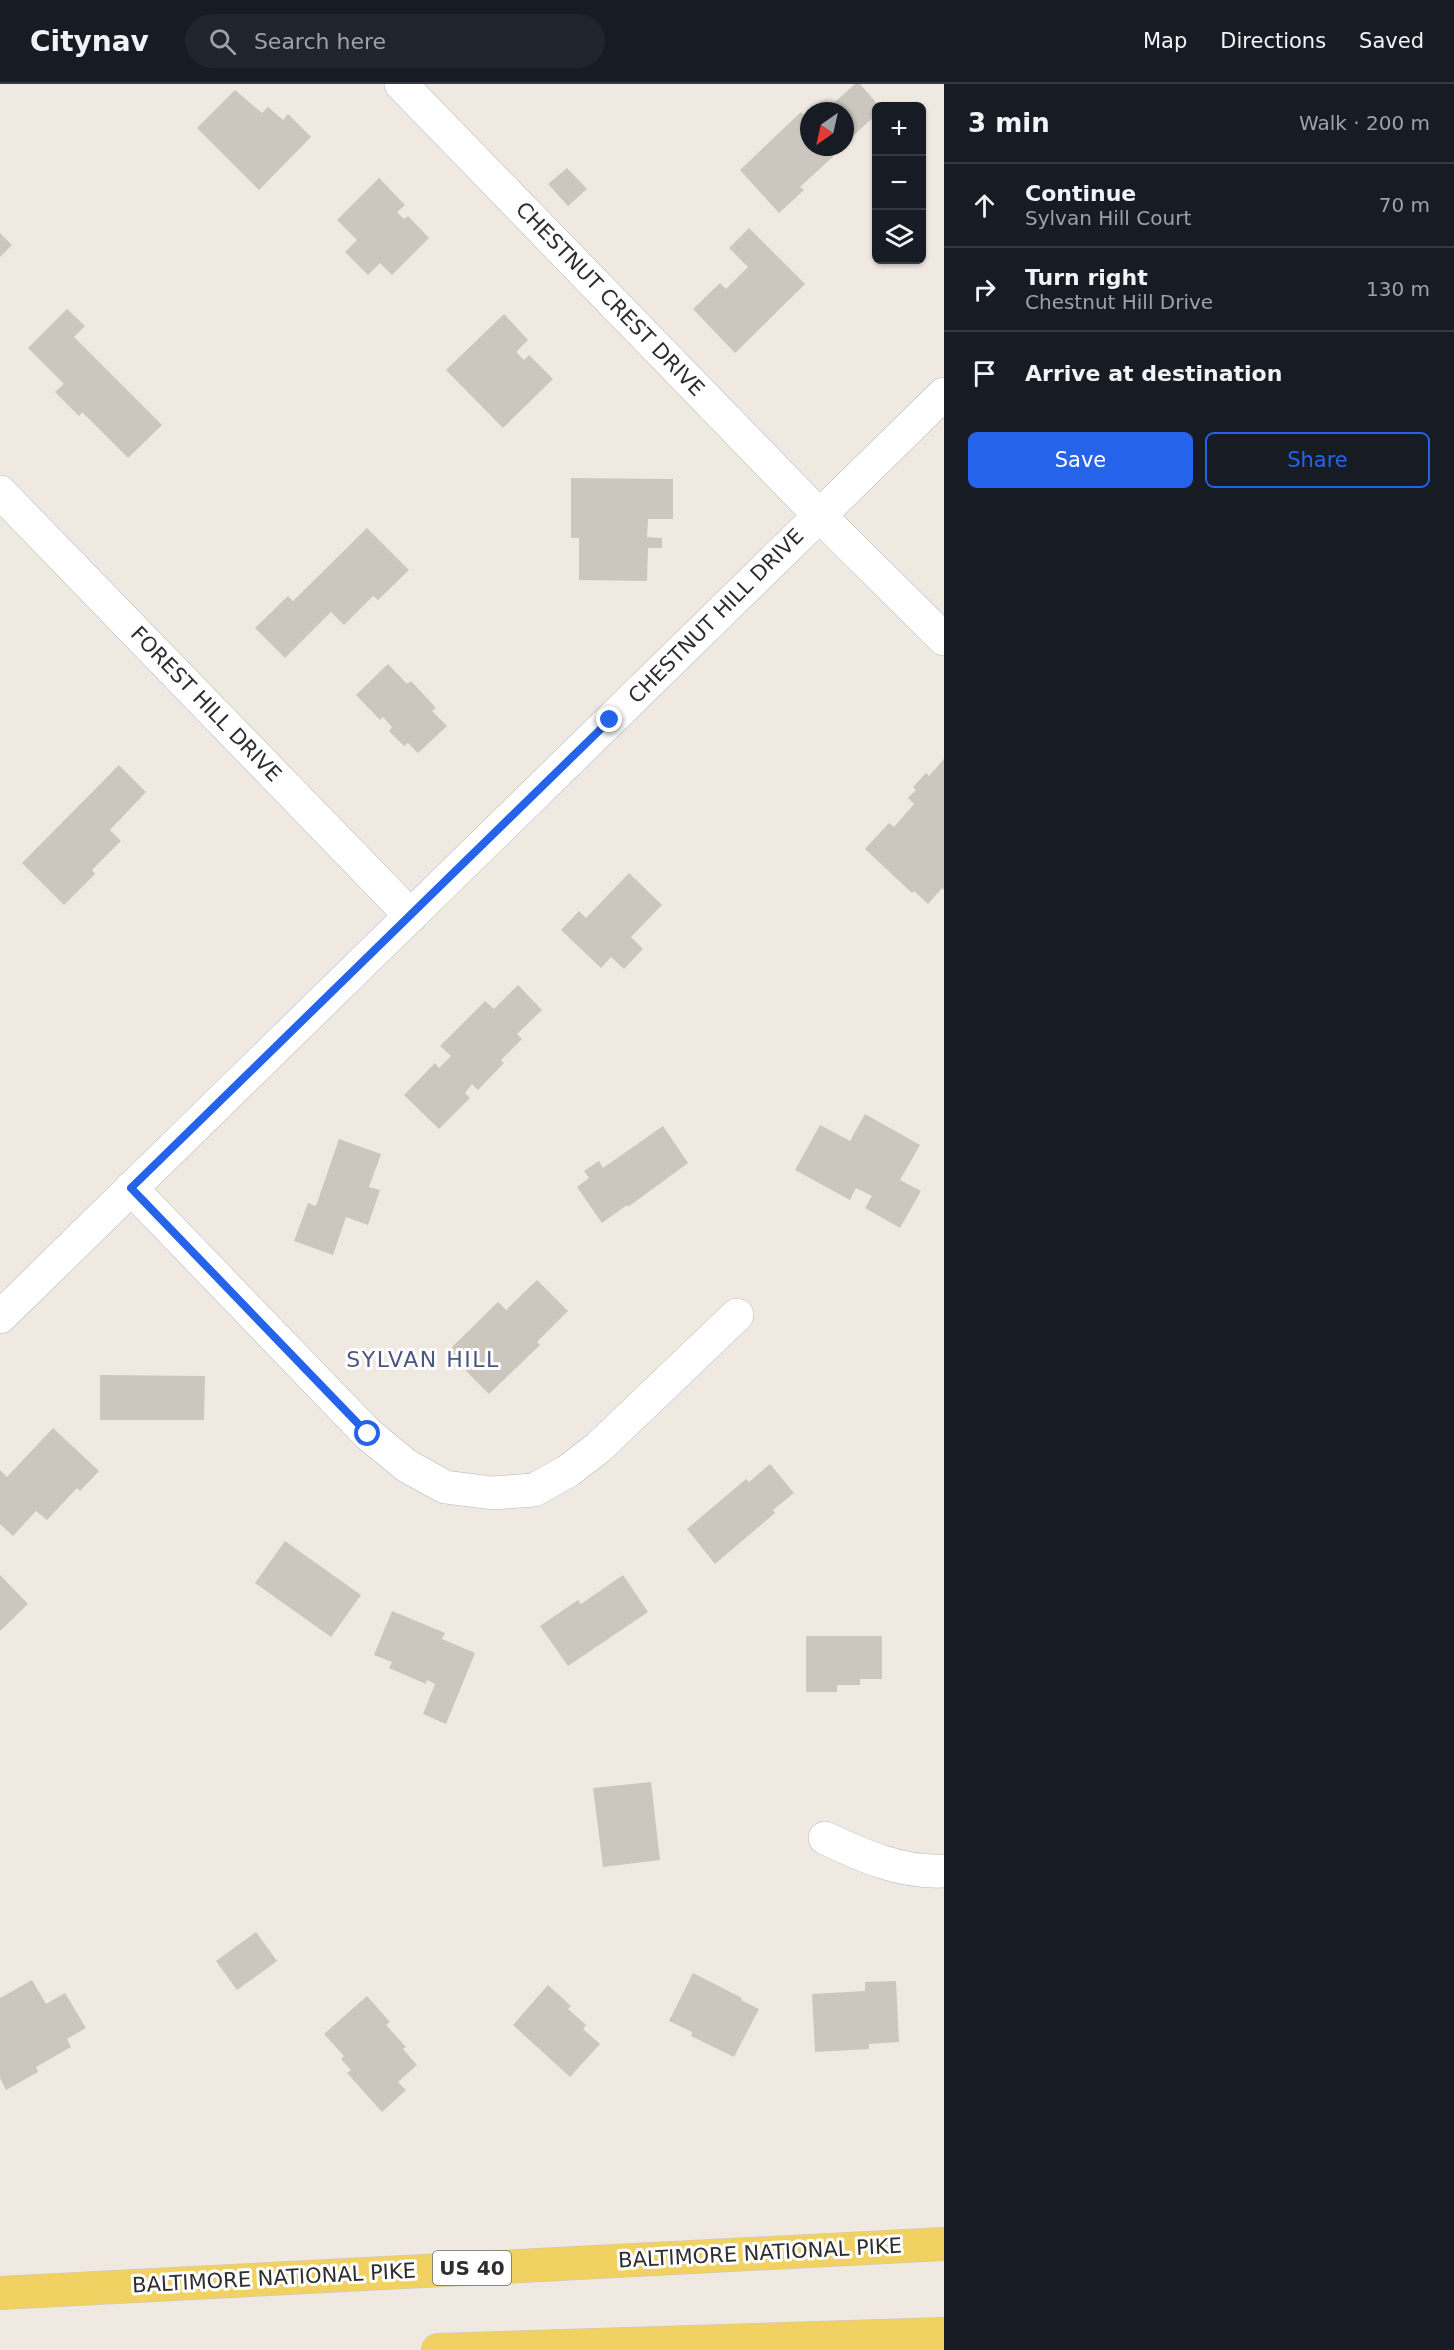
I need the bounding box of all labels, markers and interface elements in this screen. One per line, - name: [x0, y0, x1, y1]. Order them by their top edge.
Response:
- search box: [185, 14, 605, 68]
- text: Citynav: [30, 25, 149, 58]
- icon: search: [206, 25, 239, 58]
- text: Search here: [254, 29, 386, 54]
- text: Map: [1143, 29, 1187, 53]
- text: Directions: [1220, 29, 1326, 53]
- text: Saved: [1359, 29, 1424, 53]
- north arrow: [800, 102, 854, 156]
- map controls: [872, 102, 926, 264]
- button: +: [872, 102, 926, 156]
- text: 3 min: [968, 108, 1050, 138]
- text: Walk · 200 m: [1299, 111, 1430, 135]
- button: −: [872, 156, 926, 210]
- text: Continue: [1025, 181, 1136, 206]
- icon: ahead: [968, 189, 1001, 222]
- text: 70 m: [1379, 193, 1430, 217]
- street label: CHESTNUT CREST DRIVE: [511, 197, 709, 401]
- text: Sylvan Hill Court: [1025, 206, 1191, 230]
- button: layers: [872, 210, 926, 264]
- text: Turn right: [1025, 265, 1148, 290]
- icon: right: [968, 273, 1001, 306]
- text: 130 m: [1366, 277, 1430, 301]
- text: Chestnut Hill Drive: [1025, 290, 1213, 314]
- icon: arrive: [968, 357, 1001, 390]
- text: Arrive at destination: [1025, 361, 1282, 386]
- button: Save: [968, 432, 1193, 488]
- button: Share: [1205, 432, 1430, 488]
- street label: CHESTNUT HILL DRIVE: [624, 524, 808, 708]
- street label: FOREST HILL DRIVE: [126, 622, 286, 786]
- route end: [596, 706, 622, 732]
- district label: SYLVAN HILL: [346, 1347, 500, 1372]
- route start: [354, 1420, 380, 1446]
- street label: BALTIMORE NATIONAL PIKE: [617, 2234, 903, 2272]
- road number: US 40: [433, 2251, 511, 2285]
- street label: BALTIMORE NATIONAL PIKE: [131, 2259, 417, 2297]

